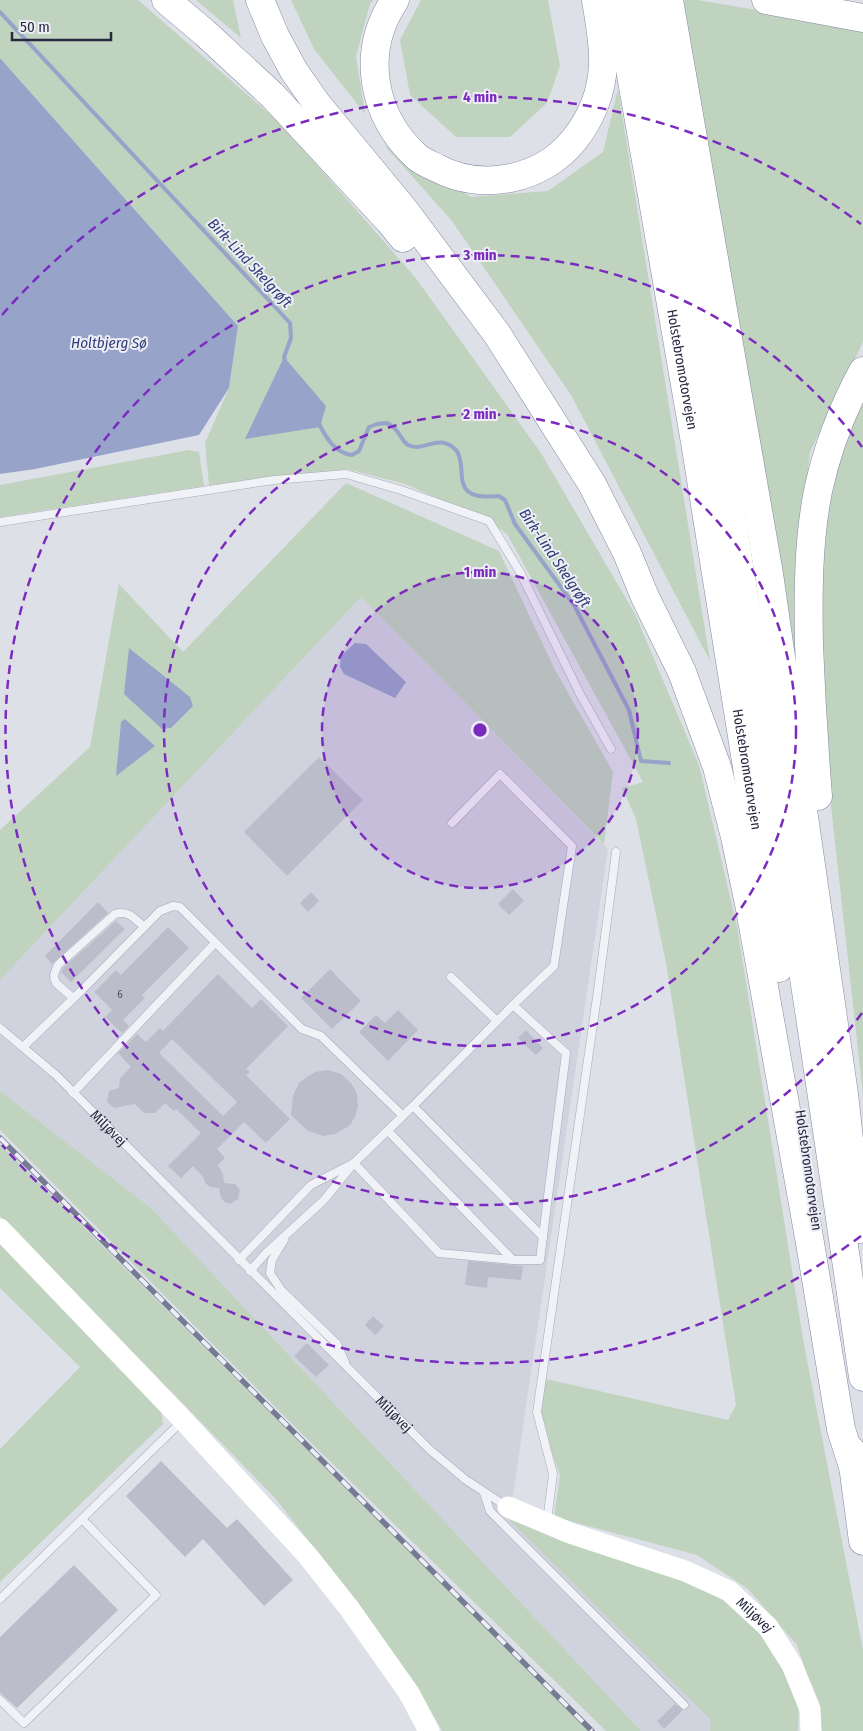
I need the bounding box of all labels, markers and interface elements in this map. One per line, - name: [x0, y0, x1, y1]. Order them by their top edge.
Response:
- scale bar: [12, 10, 111, 42]
- text: 50 m: [20, 18, 50, 36]
- text: 4 min: [463, 88, 497, 106]
- water label: Birk-Lind Skelgrøft: [204, 215, 296, 311]
- text: 3 min: [462, 246, 497, 264]
- street label: Holstebromotorvejen: [663, 308, 701, 431]
- water label: Holtbjerg Sø: [71, 334, 147, 352]
- text: 2 min: [462, 405, 497, 423]
- water label: Birk-Lind Skelgrøft: [515, 505, 595, 611]
- text: 1 min: [464, 563, 496, 581]
- street label: Holstebromotorvejen: [729, 708, 765, 831]
- centre of rings: [471, 721, 489, 739]
- house number: 6: [117, 988, 123, 1001]
- street label: Miljøvej: [87, 1107, 130, 1150]
- street label: Holstebromotorvejen: [792, 1109, 825, 1232]
- street label: Miljøvej: [372, 1393, 416, 1436]
- street label: Miljøvej: [732, 1594, 777, 1636]

